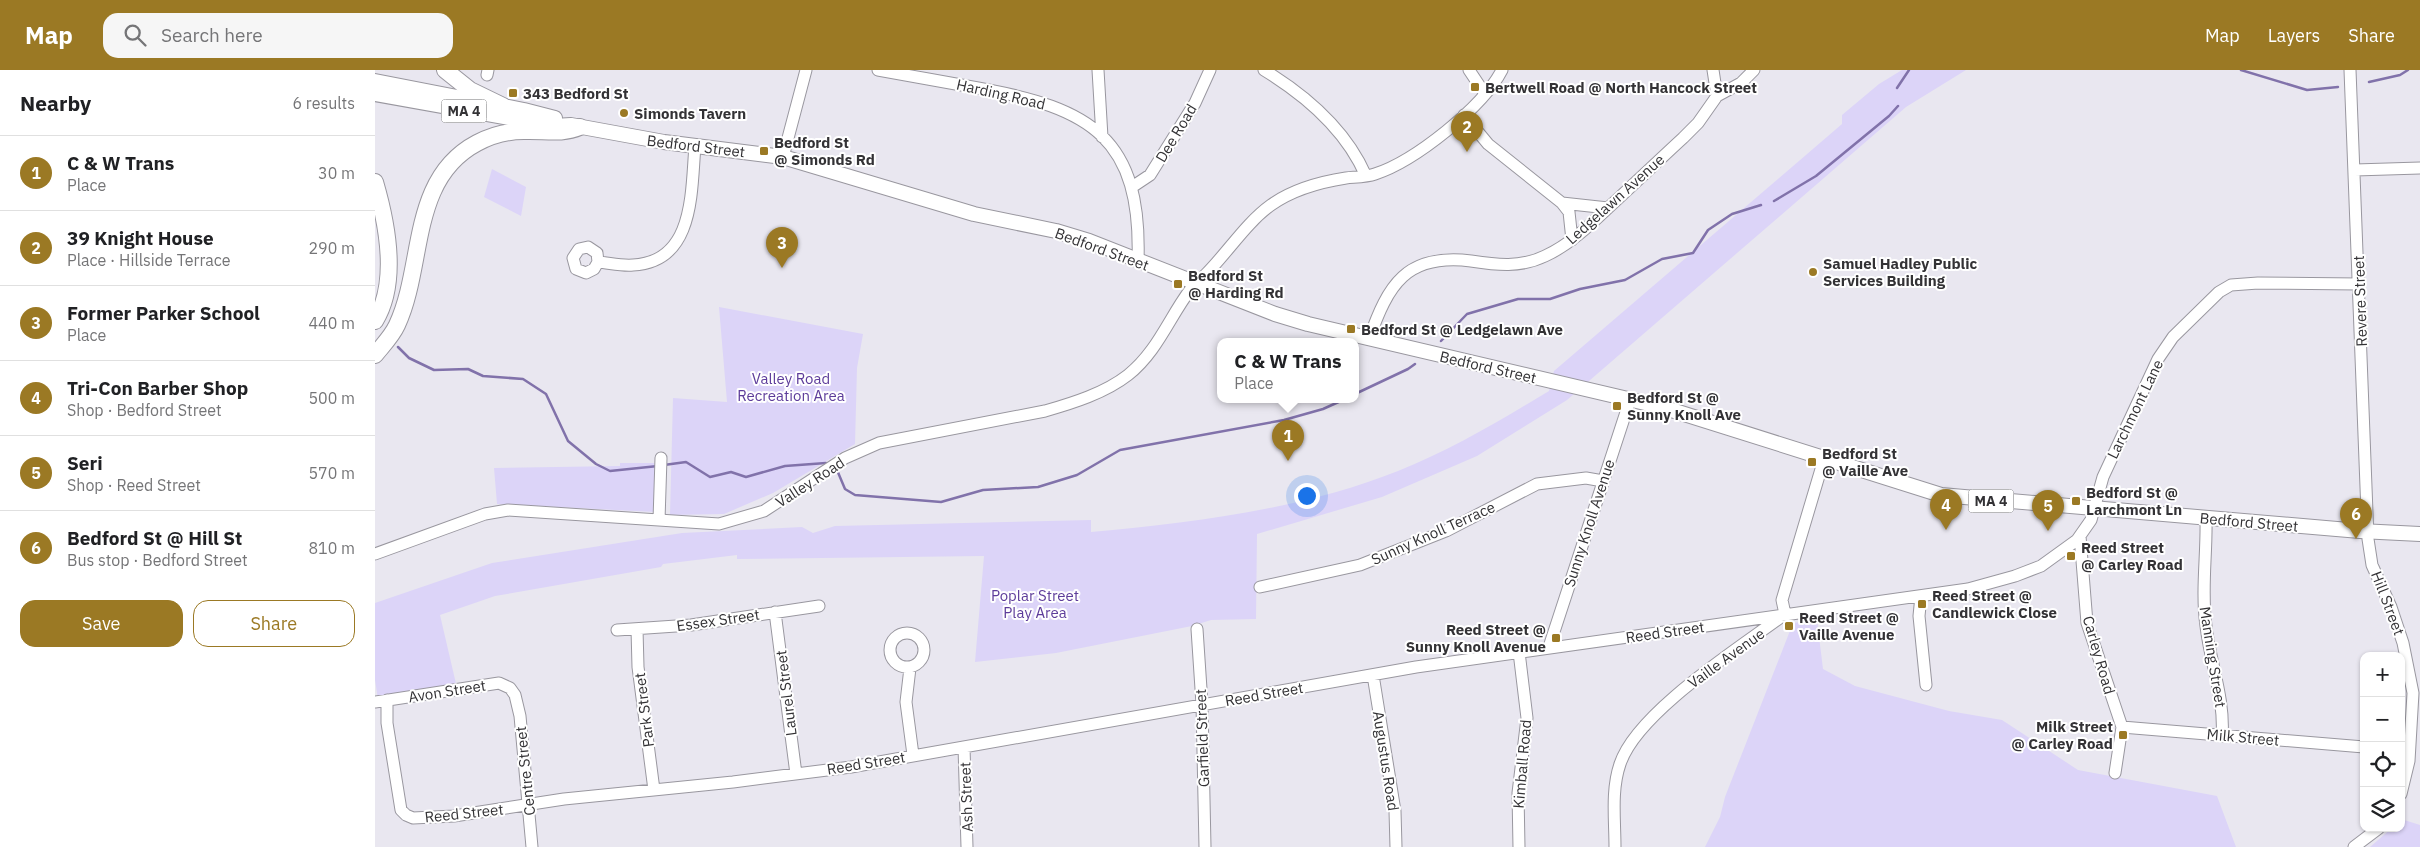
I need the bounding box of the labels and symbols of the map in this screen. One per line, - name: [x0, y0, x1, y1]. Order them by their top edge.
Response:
- street label: Harding Road: [955, 75, 1047, 113]
- place label: Bertwell Road @ North Hancock Street: [1485, 78, 1757, 97]
- marker: Bertwell Road @ North Hancock Street: [1469, 81, 1481, 93]
- place label: 343 Bedford St: [523, 84, 629, 103]
- marker: 343 Bedford St: [507, 87, 519, 99]
- road number: MA 4: [441, 99, 487, 122]
- street label: Dee Road: [1151, 100, 1201, 166]
- place label: Simonds Tavern: [634, 104, 746, 123]
- marker: Simonds Tavern: [618, 107, 630, 119]
- pin: 2: [1451, 111, 1483, 152]
- street label: Bedford Street: [646, 131, 746, 161]
- place label: Bedford St @ Simonds Rd: [774, 133, 875, 169]
- marker: Bedford St @ Simonds Rd: [758, 145, 770, 157]
- street label: Ledgelawn Avenue: [1562, 150, 1668, 248]
- street label: Bedford Street: [1052, 223, 1152, 275]
- pin: 3: [766, 227, 798, 268]
- place label: Samuel Hadley Public Services Building: [1823, 254, 1977, 290]
- street label: Revere Street: [2349, 255, 2371, 347]
- place label: Bedford St @ Harding Rd: [1188, 266, 1284, 302]
- marker: Samuel Hadley Public Services Building: [1807, 266, 1819, 278]
- marker: Bedford St @ Harding Rd: [1172, 278, 1184, 290]
- place label: Bedford St @ Ledgelawn Ave: [1361, 320, 1563, 339]
- marker: Bedford St @ Ledgelawn Ave: [1345, 323, 1357, 335]
- street label: Bedford Street: [1438, 347, 1538, 387]
- street label: Larchmont Lane: [2103, 356, 2167, 462]
- park label: Valley Road Recreation Area: [737, 369, 845, 405]
- place label: Bedford St @ Sunny Knoll Ave: [1627, 388, 1741, 424]
- marker: Bedford St @ Sunny Knoll Ave: [1611, 400, 1623, 412]
- pin: 1: [1272, 420, 1304, 461]
- place label: Bedford St @ Vaille Ave: [1822, 444, 1908, 480]
- street label: Valley Road: [772, 453, 848, 511]
- marker: Bedford St @ Vaille Ave: [1806, 456, 1818, 468]
- street label: Sunny Knoll Avenue: [1559, 457, 1619, 589]
- your location: [1294, 483, 1320, 509]
- place label: Bedford St @ Larchmont Ln: [2086, 483, 2182, 519]
- pin: 4: [1930, 489, 1962, 530]
- road number: MA 4: [1969, 490, 2013, 512]
- pin: 5: [2032, 490, 2064, 531]
- marker: Bedford St @ Larchmont Ln: [2070, 495, 2082, 507]
- street label: Sunny Knoll Terrace: [1368, 497, 1498, 569]
- pin: 6: [2340, 498, 2372, 539]
- street label: Bedford Street: [2199, 508, 2299, 536]
- place label: Reed Street @ Carley Road: [2081, 538, 2183, 574]
- marker: Reed Street @ Carley Road: [2065, 550, 2077, 562]
- street label: Hill Street: [2367, 568, 2409, 638]
- park label: Poplar Street Play Area: [991, 586, 1079, 622]
- place label: Reed Street @ Candlewick Close: [1932, 586, 2057, 622]
- marker: Reed Street @ Candlewick Close: [1916, 598, 1928, 610]
- street label: Essex Street: [675, 605, 761, 635]
- street label: Manning Street: [2196, 605, 2230, 709]
- place label: Reed Street @ Vaille Avenue: [1799, 608, 1899, 644]
- street label: Carley Road: [2079, 614, 2119, 696]
- street label: Reed Street: [1624, 617, 1706, 647]
- place label: Reed Street @ Sunny Knoll Avenue: [1406, 620, 1546, 656]
- marker: Reed Street @ Vaille Avenue: [1783, 620, 1795, 632]
- street label: Vaille Avenue: [1684, 624, 1768, 692]
- marker: Reed Street @ Sunny Knoll Avenue: [1550, 632, 1562, 644]
- street label: Laurel Street: [771, 649, 801, 737]
- street label: Park Street: [630, 672, 658, 748]
- street label: Avon Street: [407, 676, 487, 706]
- street label: Reed Street: [1223, 678, 1305, 710]
- street label: Garfield Street: [1191, 689, 1213, 787]
- street label: Augustus Road: [1369, 710, 1403, 812]
- place label: Milk Street @ Carley Road: [2011, 717, 2113, 753]
- street label: Kimball Road: [1509, 719, 1535, 809]
- street label: Milk Street: [2206, 724, 2280, 750]
- street label: Centre Street: [511, 725, 539, 817]
- marker: Milk Street @ Carley Road: [2117, 729, 2129, 741]
- street label: Reed Street: [825, 747, 907, 779]
- street label: Ash Street: [955, 762, 977, 832]
- street label: Reed Street: [424, 799, 504, 827]

